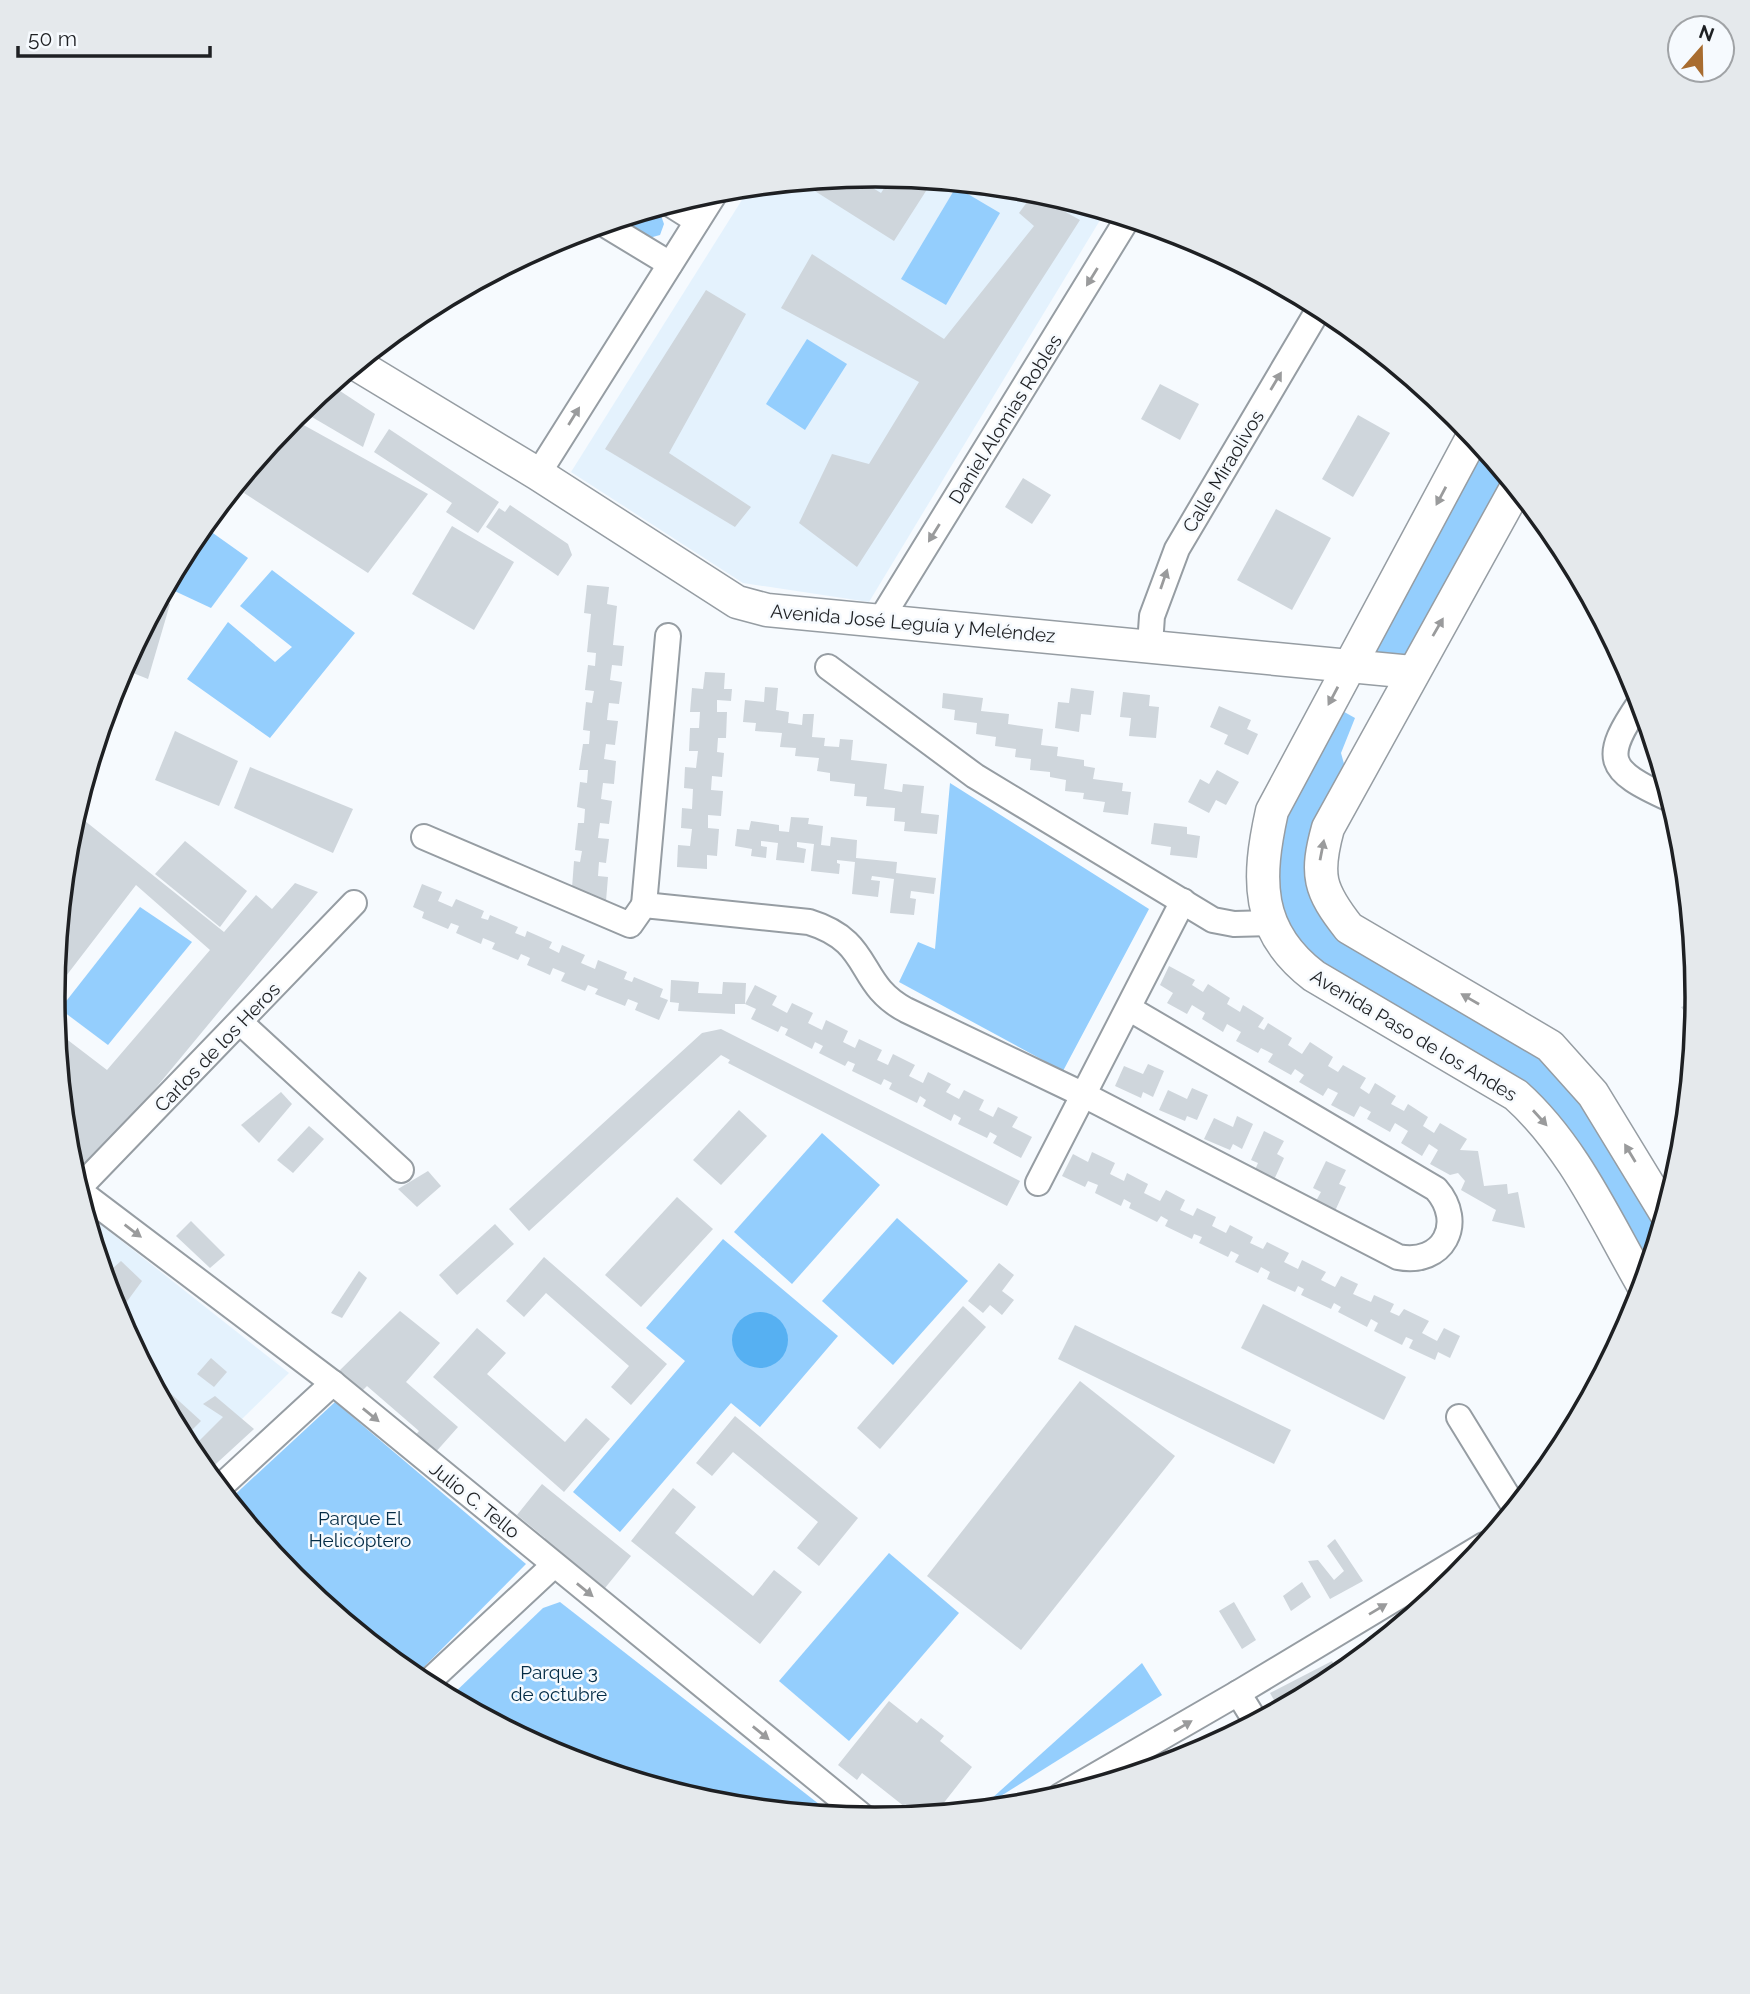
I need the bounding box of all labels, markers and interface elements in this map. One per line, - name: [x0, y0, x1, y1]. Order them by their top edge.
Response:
- scale bar: [18, 14, 210, 58]
- north arrow: [1666, 14, 1736, 84]
- text: N: [1696, 20, 1717, 46]
- text: 50 m: [28, 26, 77, 51]
- one-way arrow: [1086, 267, 1099, 286]
- street label: Daniel Alomias Robles: [944, 330, 1066, 508]
- one-way arrow: [1270, 372, 1282, 391]
- one-way arrow: [568, 406, 581, 425]
- street label: Calle Miraolivos: [1178, 406, 1268, 536]
- one-way arrow: [1435, 486, 1447, 506]
- one-way arrow: [928, 523, 941, 542]
- one-way arrow: [1159, 569, 1170, 590]
- street label: Avenida José Leguía y Meléndez: [770, 600, 1056, 646]
- one-way arrow: [1432, 617, 1444, 636]
- one-way arrow: [1328, 686, 1339, 706]
- one-way arrow: [1317, 839, 1328, 861]
- street label: Avenida Paso de los Andes: [1307, 965, 1521, 1105]
- street label: Carlos de los Heros: [150, 978, 284, 1116]
- one-way arrow: [1460, 993, 1479, 1005]
- one-way arrow: [1532, 1109, 1548, 1127]
- one-way arrow: [1623, 1144, 1636, 1163]
- one-way arrow: [123, 1224, 141, 1239]
- one-way arrow: [362, 1407, 380, 1422]
- street label: Julio C. Tello: [426, 1457, 524, 1543]
- park label: Parque El Helicóptero: [309, 1507, 411, 1551]
- one-way arrow: [576, 1582, 593, 1597]
- one-way arrow: [1369, 1603, 1388, 1616]
- park label: Parque 3 de octubre: [511, 1661, 607, 1705]
- one-way arrow: [1173, 1719, 1192, 1732]
- one-way arrow: [752, 1726, 770, 1741]

